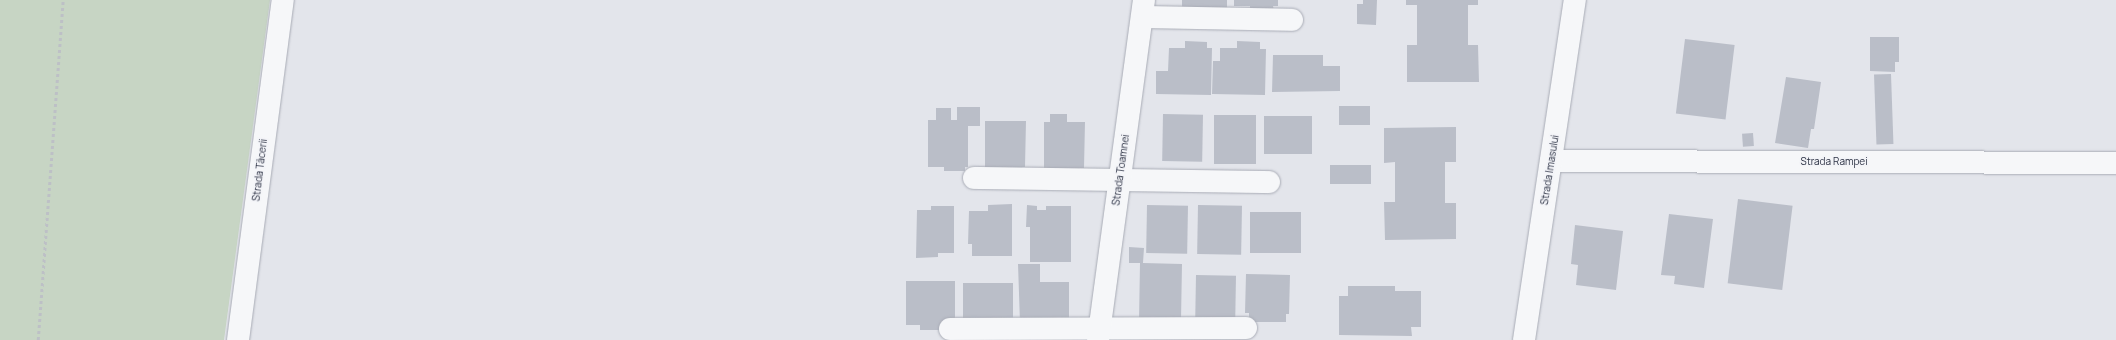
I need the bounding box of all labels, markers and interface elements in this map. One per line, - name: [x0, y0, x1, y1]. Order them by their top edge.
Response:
- street label: Strada Toamnei: [1110, 134, 1132, 206]
- street label: Strada Imasului: [1539, 134, 1561, 206]
- street label: Strada Tăcerii: [250, 138, 270, 202]
- street label: Strada Rampei: [1800, 156, 1868, 168]

